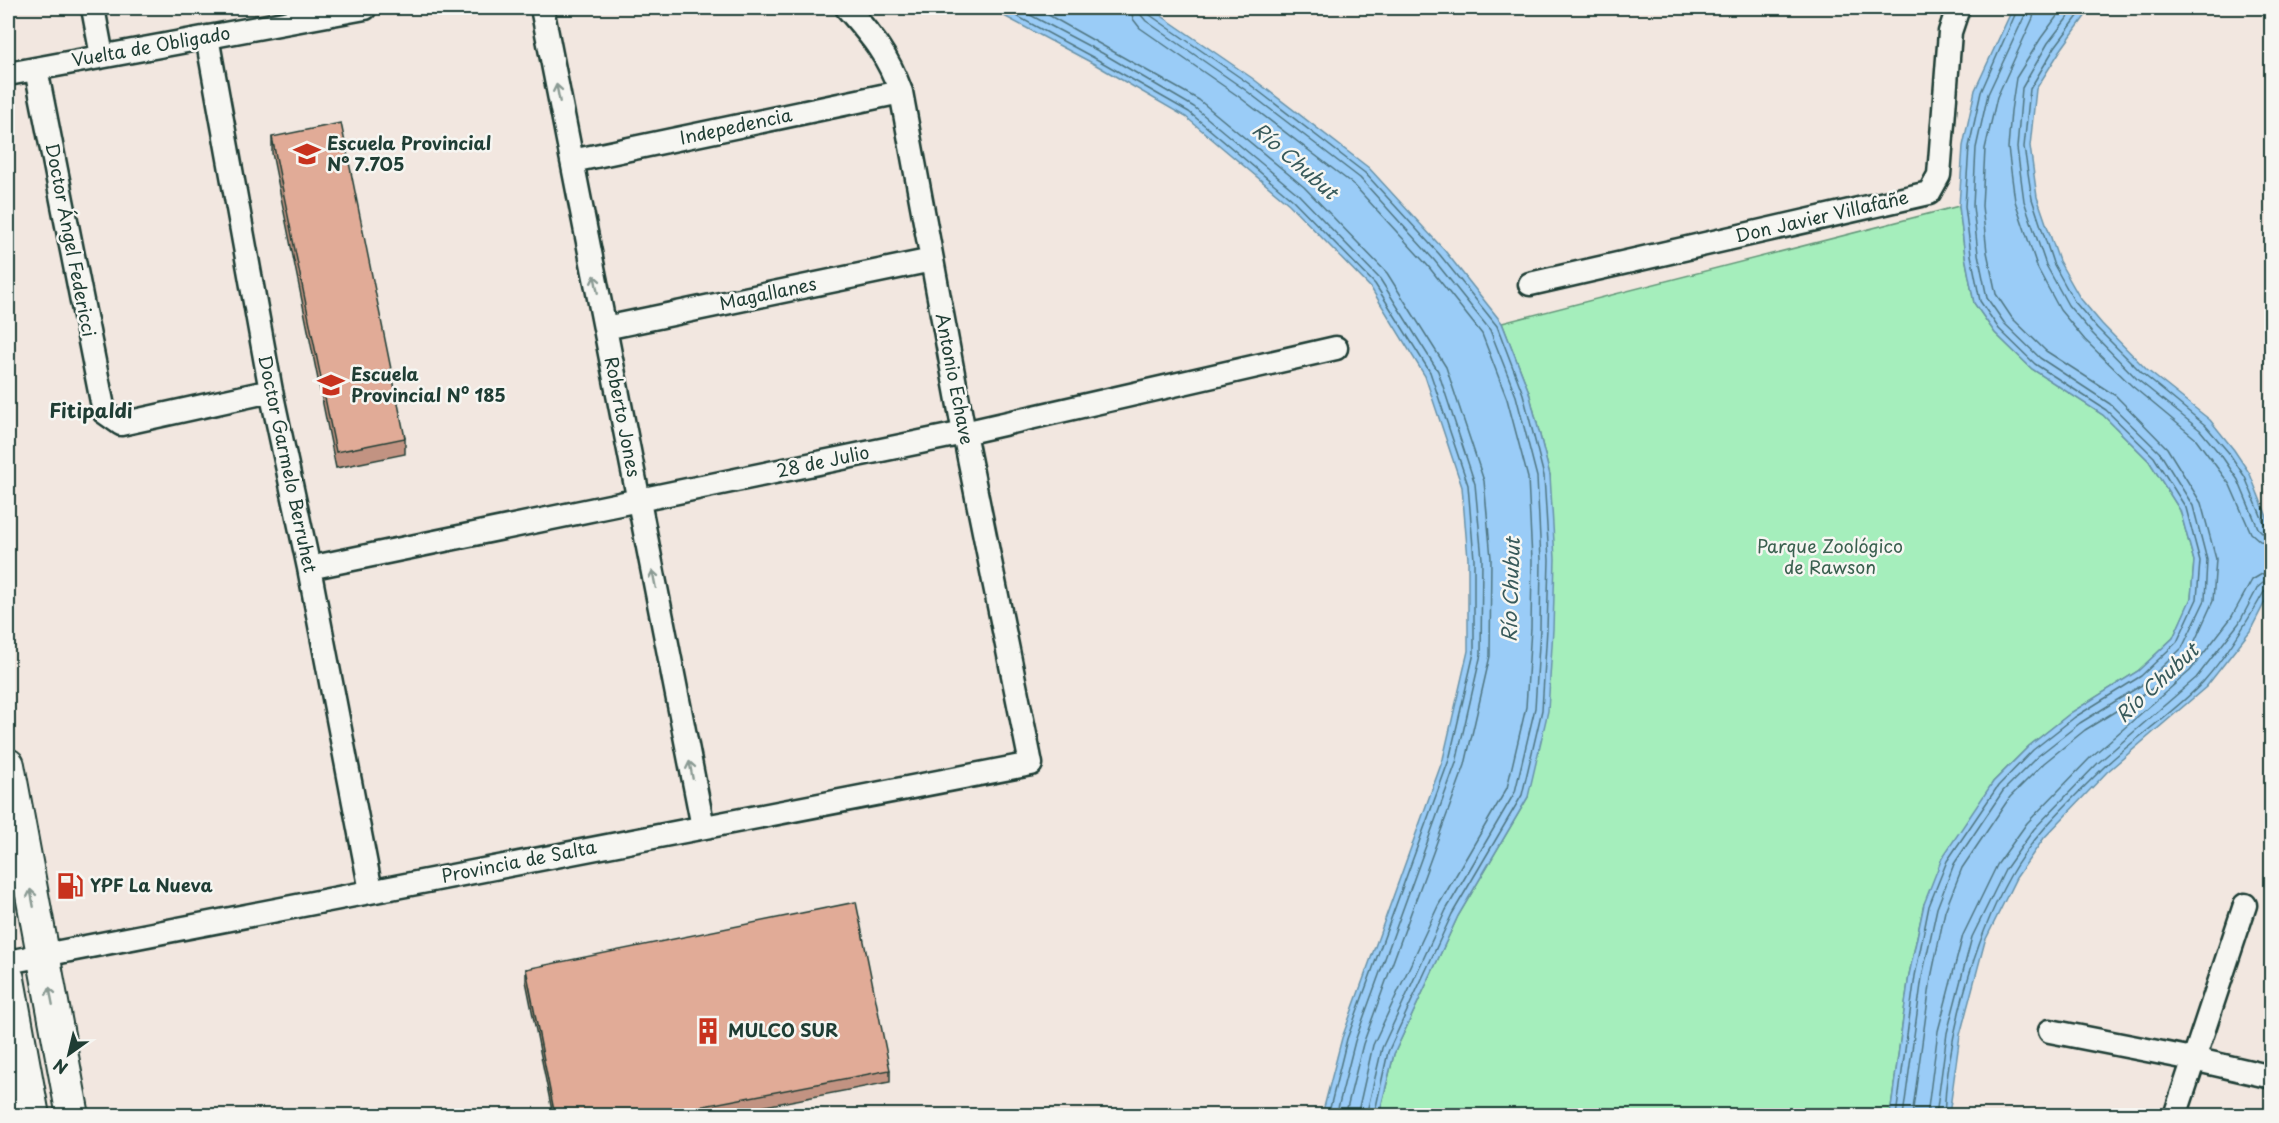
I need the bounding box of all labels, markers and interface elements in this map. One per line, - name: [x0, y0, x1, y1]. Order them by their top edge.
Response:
- street label: Vuelta de Obligado: [69, 18, 232, 73]
- one-way arrow: [552, 84, 563, 103]
- street label: Indepedencia: [677, 100, 795, 151]
- water label: Río Chubut: [1246, 115, 1347, 208]
- place label: Escuela Provincial N° 7.705: [327, 129, 491, 177]
- school or university icon: Escuela Provincial N° 7.705: [292, 139, 322, 169]
- street label: Doctor Ángel Federicci: [39, 140, 104, 339]
- street label: Don Javier Villafañe: [1732, 182, 1911, 249]
- street label: Magallanes: [717, 269, 819, 316]
- one-way arrow: [590, 275, 601, 295]
- street label: Antonio Echave: [929, 311, 981, 447]
- street label: Doctor Garmelo Berruhet: [252, 352, 325, 575]
- street label: Roberto Jones: [599, 354, 648, 479]
- place label: Escuela Provincial Nº 185: [351, 360, 506, 408]
- school or university icon: Escuela Provincial Nº 185: [316, 370, 346, 400]
- district label: Fitipaldi: [49, 395, 133, 425]
- street label: 28 de Julio: [774, 438, 871, 484]
- park label: Parque Zoológico de Rawson: [1757, 532, 1903, 580]
- water label: Río Chubut: [1493, 534, 1527, 643]
- one-way arrow: [648, 569, 659, 589]
- water label: Río Chubut: [2108, 634, 2207, 729]
- one-way arrow: [685, 761, 696, 780]
- street label: Provincia de Salta: [439, 832, 599, 889]
- fuel station icon: YPF La Nueva: [55, 871, 85, 901]
- place label: YPF La Nueva: [90, 871, 213, 898]
- one-way arrow: [26, 889, 37, 908]
- one-way arrow: [45, 987, 56, 1006]
- building icon: MULCO SUR: [693, 1016, 723, 1046]
- place label: MULCO SUR: [728, 1016, 838, 1043]
- north arrow: [39, 1024, 99, 1084]
- text: N: [48, 1054, 72, 1081]

